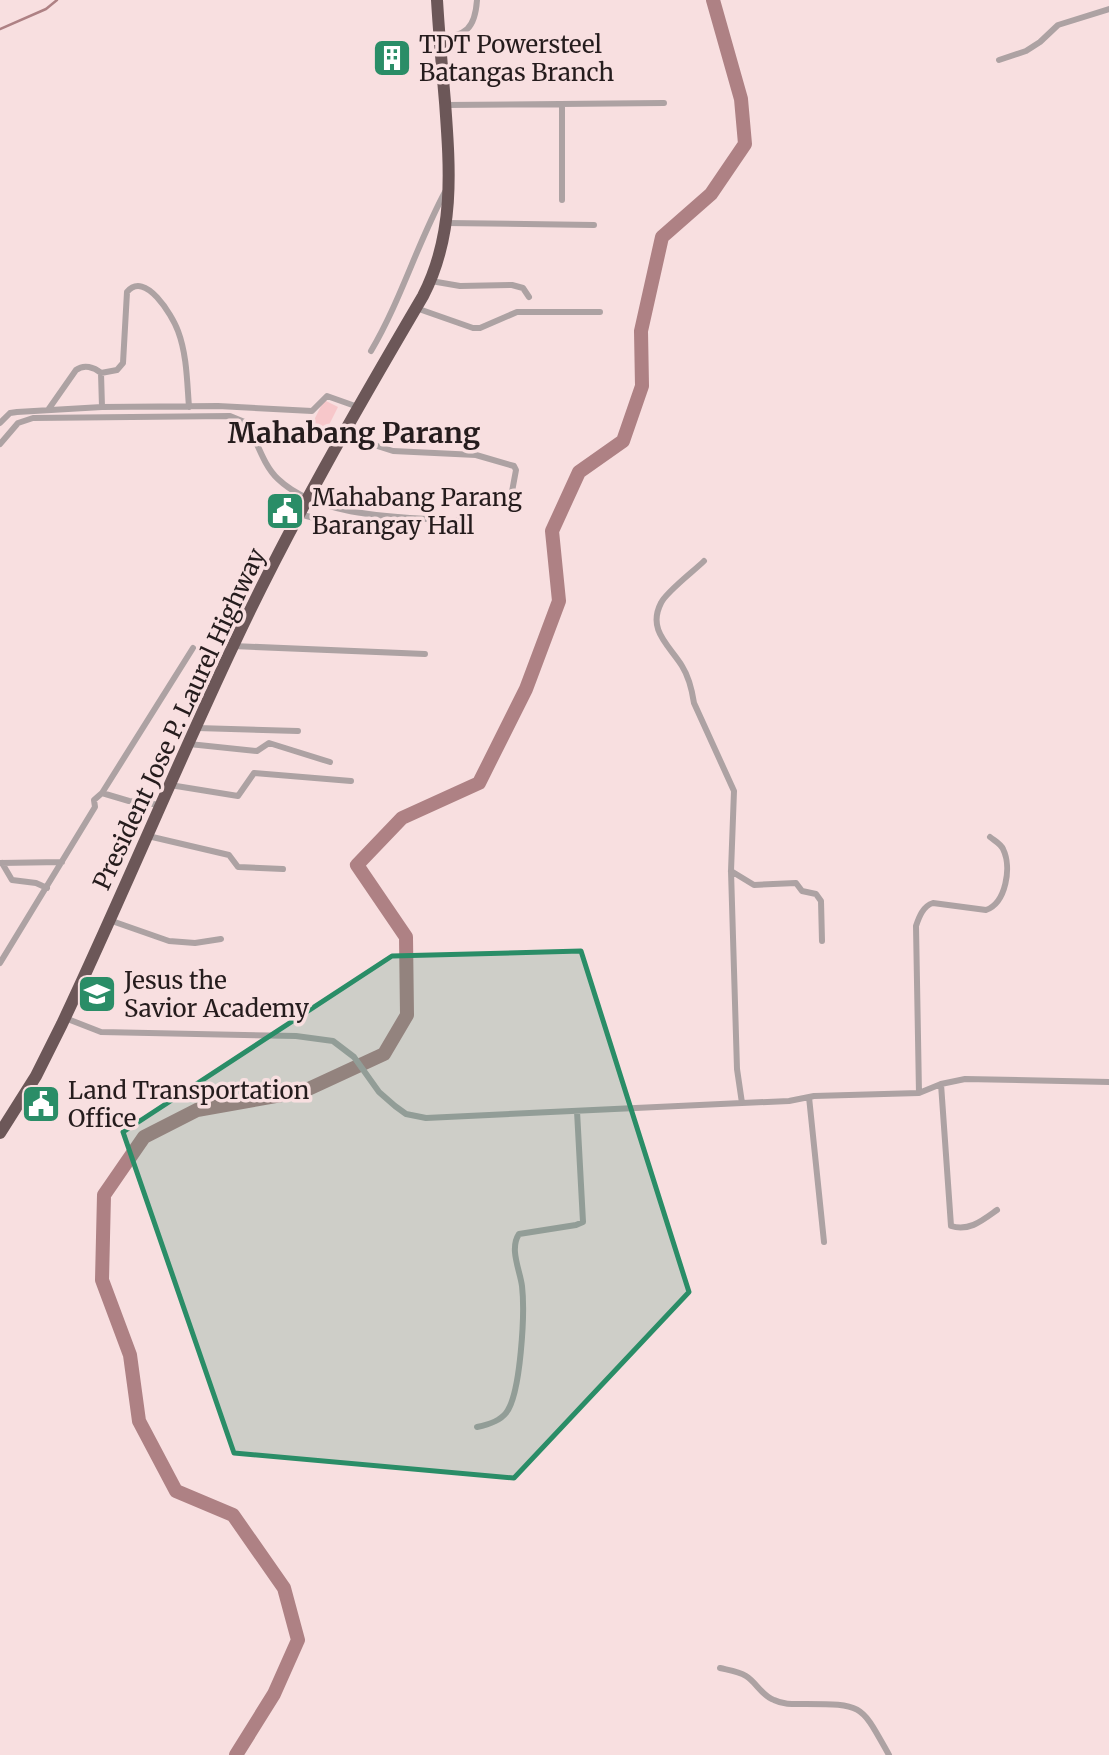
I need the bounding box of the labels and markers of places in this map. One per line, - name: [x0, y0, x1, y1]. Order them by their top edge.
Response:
- place label: TDT Powersteel Batangas Branch: [419, 29, 614, 88]
- building icon: TDT Powersteel Batangas Branch: [371, 37, 413, 79]
- place label: Mahabang Parang Barangay Hall: [312, 482, 522, 541]
- public building icon: Mahabang Parang Barangay Hall: [264, 490, 306, 532]
- place label: Jesus the Savior Academy: [123, 965, 309, 1024]
- school or university icon: Jesus the Savior Academy: [76, 973, 118, 1015]
- place label: Land Transportation Office: [68, 1075, 310, 1134]
- public building icon: Land Transportation Office: [20, 1083, 62, 1125]

